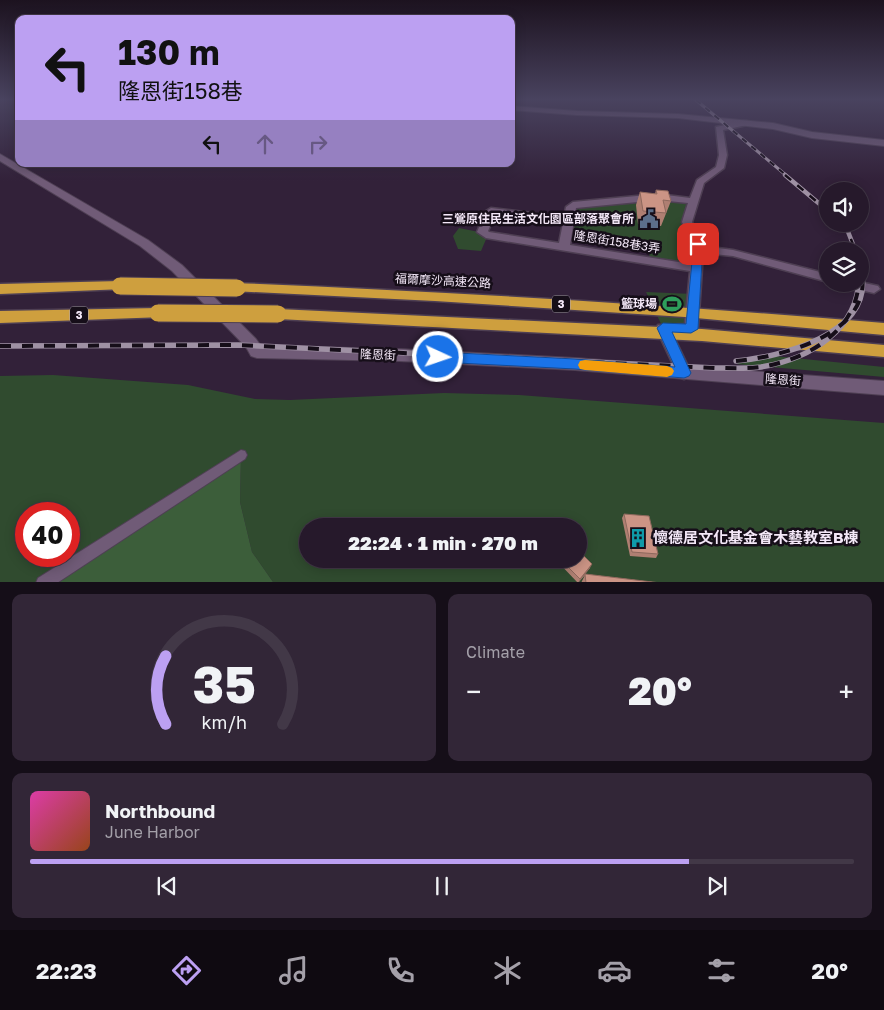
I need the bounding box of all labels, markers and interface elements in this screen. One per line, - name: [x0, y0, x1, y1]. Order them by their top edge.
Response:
- text: 130 m: [118, 31, 220, 73]
- icon: left: [35, 35, 100, 100]
- text: 隆恩街158巷: [118, 77, 243, 104]
- icon: left: [198, 130, 226, 158]
- icon: ahead: [251, 130, 279, 158]
- icon: right: [304, 130, 332, 158]
- map controls: [819, 182, 869, 292]
- button: sound: [819, 182, 869, 232]
- public building icon: 三鶯原住民生活文化園區部落聚會所: [638, 208, 660, 230]
- place label: 三鶯原住民生活文化園區部落聚會所: [442, 211, 634, 226]
- pin: [677, 223, 719, 265]
- street label: 隆恩街158巷3弄: [573, 227, 661, 256]
- icon: arrive: [684, 230, 712, 258]
- button: layers: [819, 242, 869, 292]
- street label: 福爾摩沙高速公路: [395, 270, 491, 291]
- sports icon: 籃球場: [661, 293, 683, 315]
- road number: 3: [552, 296, 570, 312]
- place label: 籃球場: [621, 296, 657, 311]
- road number: 3: [70, 306, 88, 324]
- position arrow: [411, 330, 463, 382]
- street label: 隆恩街: [360, 346, 396, 363]
- street label: 隆恩街: [765, 371, 802, 388]
- speed limit sign: 40: [15, 502, 80, 567]
- building icon: 懷德居文化基金會木藝教室B棟: [627, 527, 649, 549]
- place label: 懷德居文化基金會木藝教室B棟: [653, 528, 859, 546]
- text: 22:24 · 1 min · 270 m: [348, 531, 538, 554]
- text: Climate: [466, 642, 525, 662]
- text: 35: [192, 652, 256, 714]
- text: 20°: [628, 668, 692, 713]
- text: −: [466, 675, 481, 708]
- text: +: [839, 675, 854, 708]
- text: km/h: [201, 711, 247, 733]
- text: Northbound: [105, 799, 215, 822]
- text: June Harbor: [105, 822, 200, 842]
- icon: previous: [153, 872, 181, 900]
- icon: pause: [428, 872, 456, 900]
- icon: next: [703, 872, 731, 900]
- icon: directions: [169, 953, 204, 988]
- icon: music: [276, 953, 311, 988]
- icon: phone: [383, 953, 418, 988]
- icon: climate: [490, 953, 525, 988]
- icon: car: [597, 953, 632, 988]
- icon: filters: [704, 953, 739, 988]
- text: 22:23: [36, 957, 97, 984]
- text: 20°: [812, 957, 848, 984]

